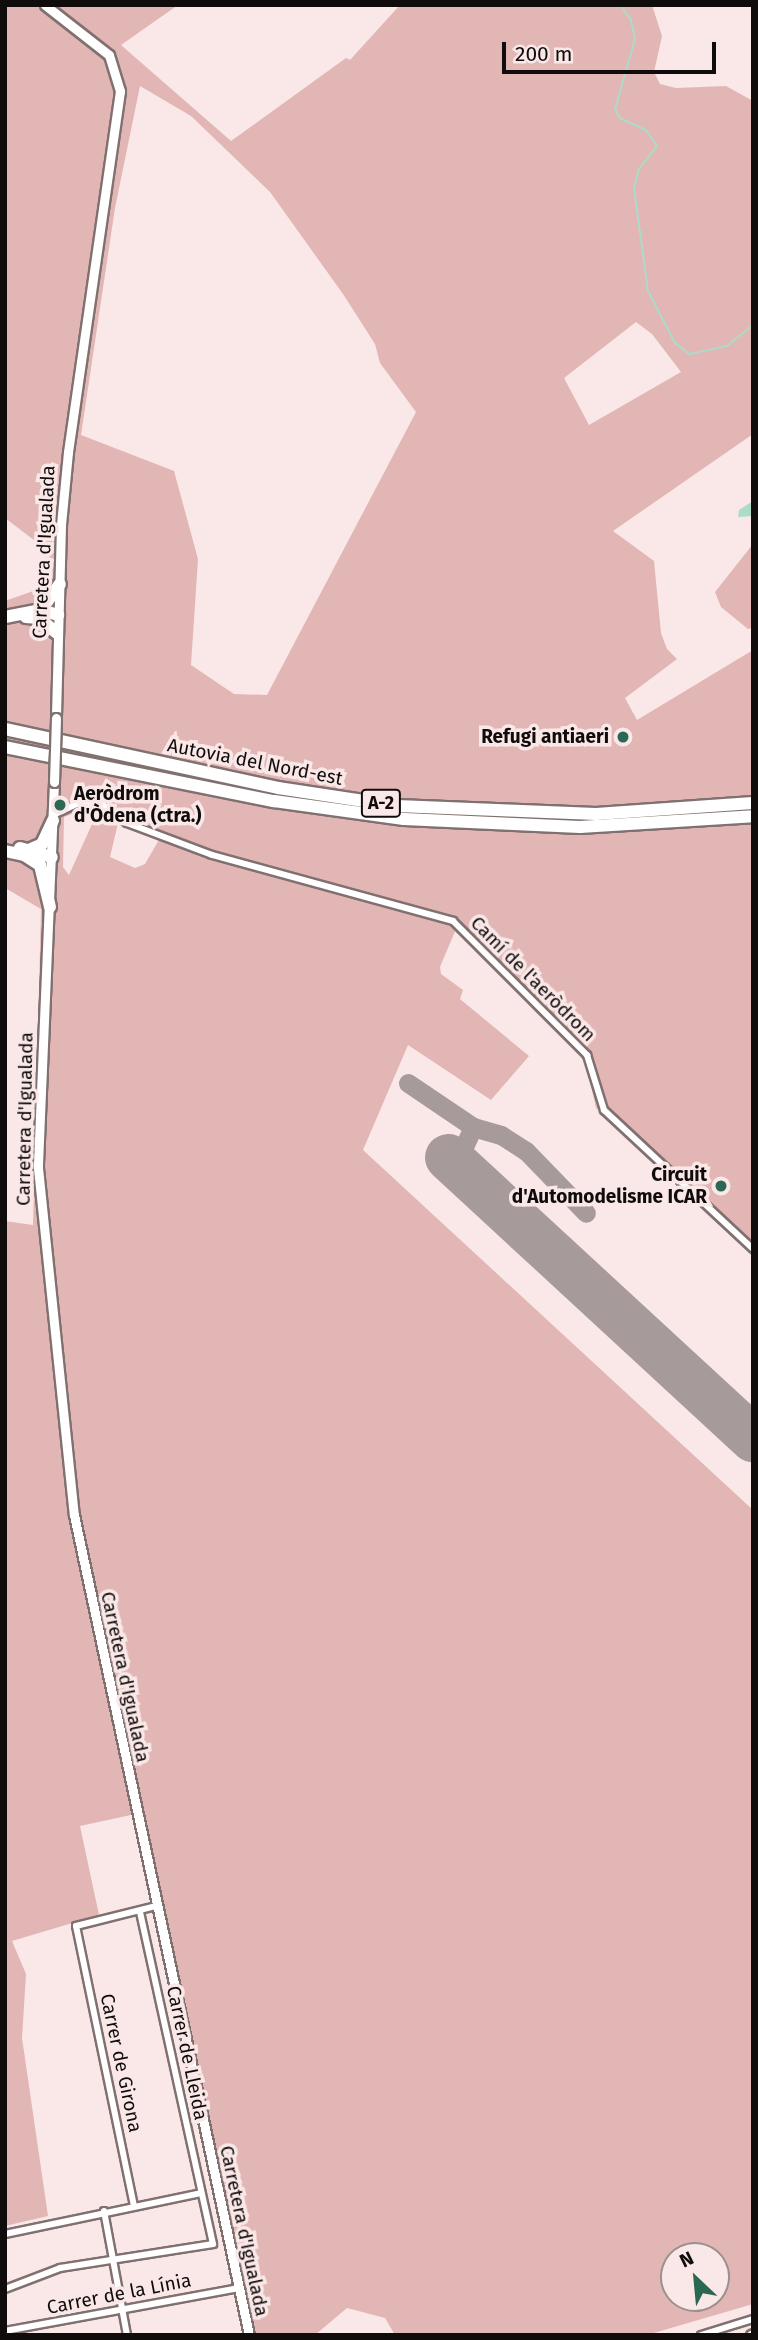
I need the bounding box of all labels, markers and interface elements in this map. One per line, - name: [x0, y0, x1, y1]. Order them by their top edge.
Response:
- scale bar: [506, 28, 720, 72]
- text: 200 m: [515, 41, 572, 67]
- street label: Carretera d'Igualada: [28, 465, 60, 639]
- place label: Refugi antiaeri: [481, 726, 609, 748]
- marker: Refugi antiaeri: [615, 729, 631, 745]
- street label: Autovia del Nord-est: [166, 734, 344, 790]
- place label: Aeròdrom d'Òdena (ctra.): [74, 783, 202, 827]
- road number: A-2: [360, 788, 402, 818]
- marker: Aeròdrom d'Òdena (ctra.): [52, 797, 68, 813]
- street label: Camí de l'aeròdrom: [466, 912, 600, 1046]
- street label: Carretera d'Igualada: [12, 1032, 38, 1206]
- place label: Circuit d'Automodelisme ICAR: [512, 1164, 707, 1208]
- marker: Circuit d'Automodelisme ICAR: [713, 1178, 729, 1194]
- street label: Carretera d'Igualada: [96, 1590, 154, 1764]
- street label: Carrer de Lleida: [162, 1984, 212, 2122]
- street label: Carrer de Girona: [95, 1992, 147, 2134]
- street label: Carretera d'Igualada: [215, 2144, 273, 2318]
- north arrow: [660, 2242, 730, 2312]
- text: N: [676, 2246, 697, 2273]
- street label: Carrer de la Línia: [45, 2269, 193, 2319]

